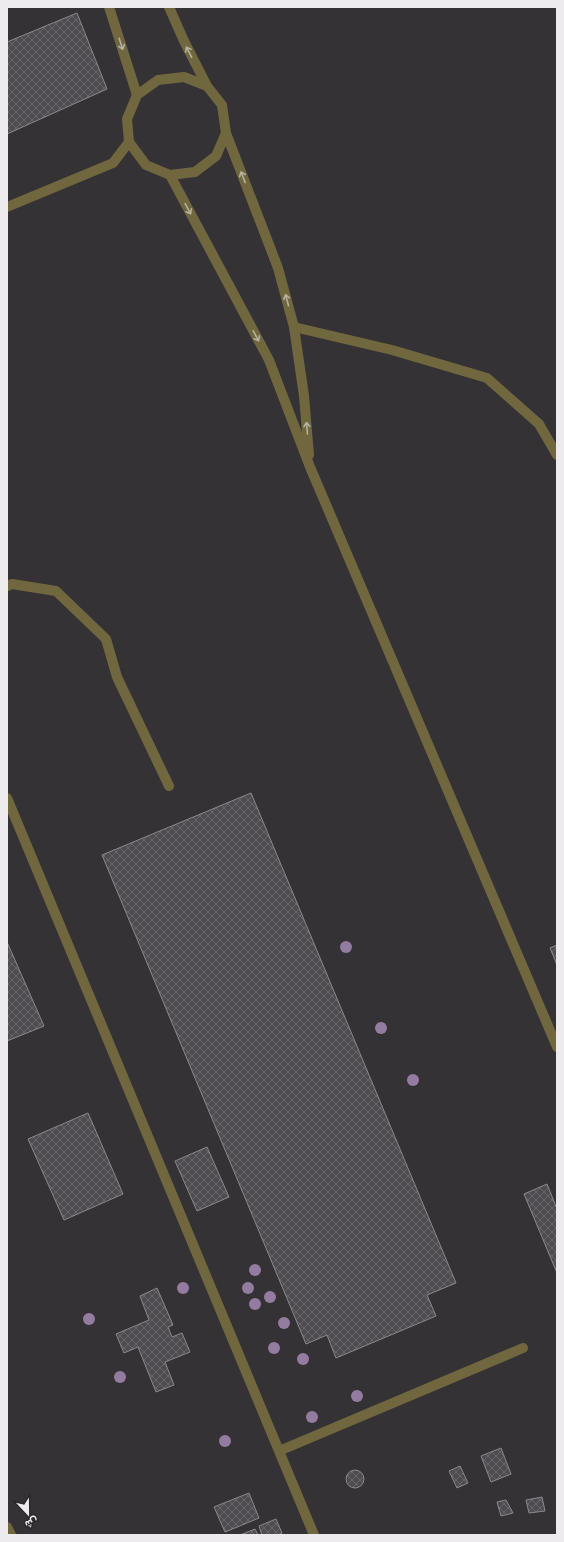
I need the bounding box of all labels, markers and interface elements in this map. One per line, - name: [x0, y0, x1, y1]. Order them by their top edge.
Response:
- one-way arrow: [118, 37, 125, 50]
- one-way arrow: [185, 46, 193, 58]
- one-way arrow: [239, 172, 247, 184]
- one-way arrow: [185, 203, 192, 215]
- one-way arrow: [283, 294, 290, 307]
- one-way arrow: [253, 330, 261, 342]
- one-way arrow: [303, 422, 310, 435]
- north arrow: [8, 1494, 48, 1534]
- text: ش: [23, 1514, 40, 1531]

